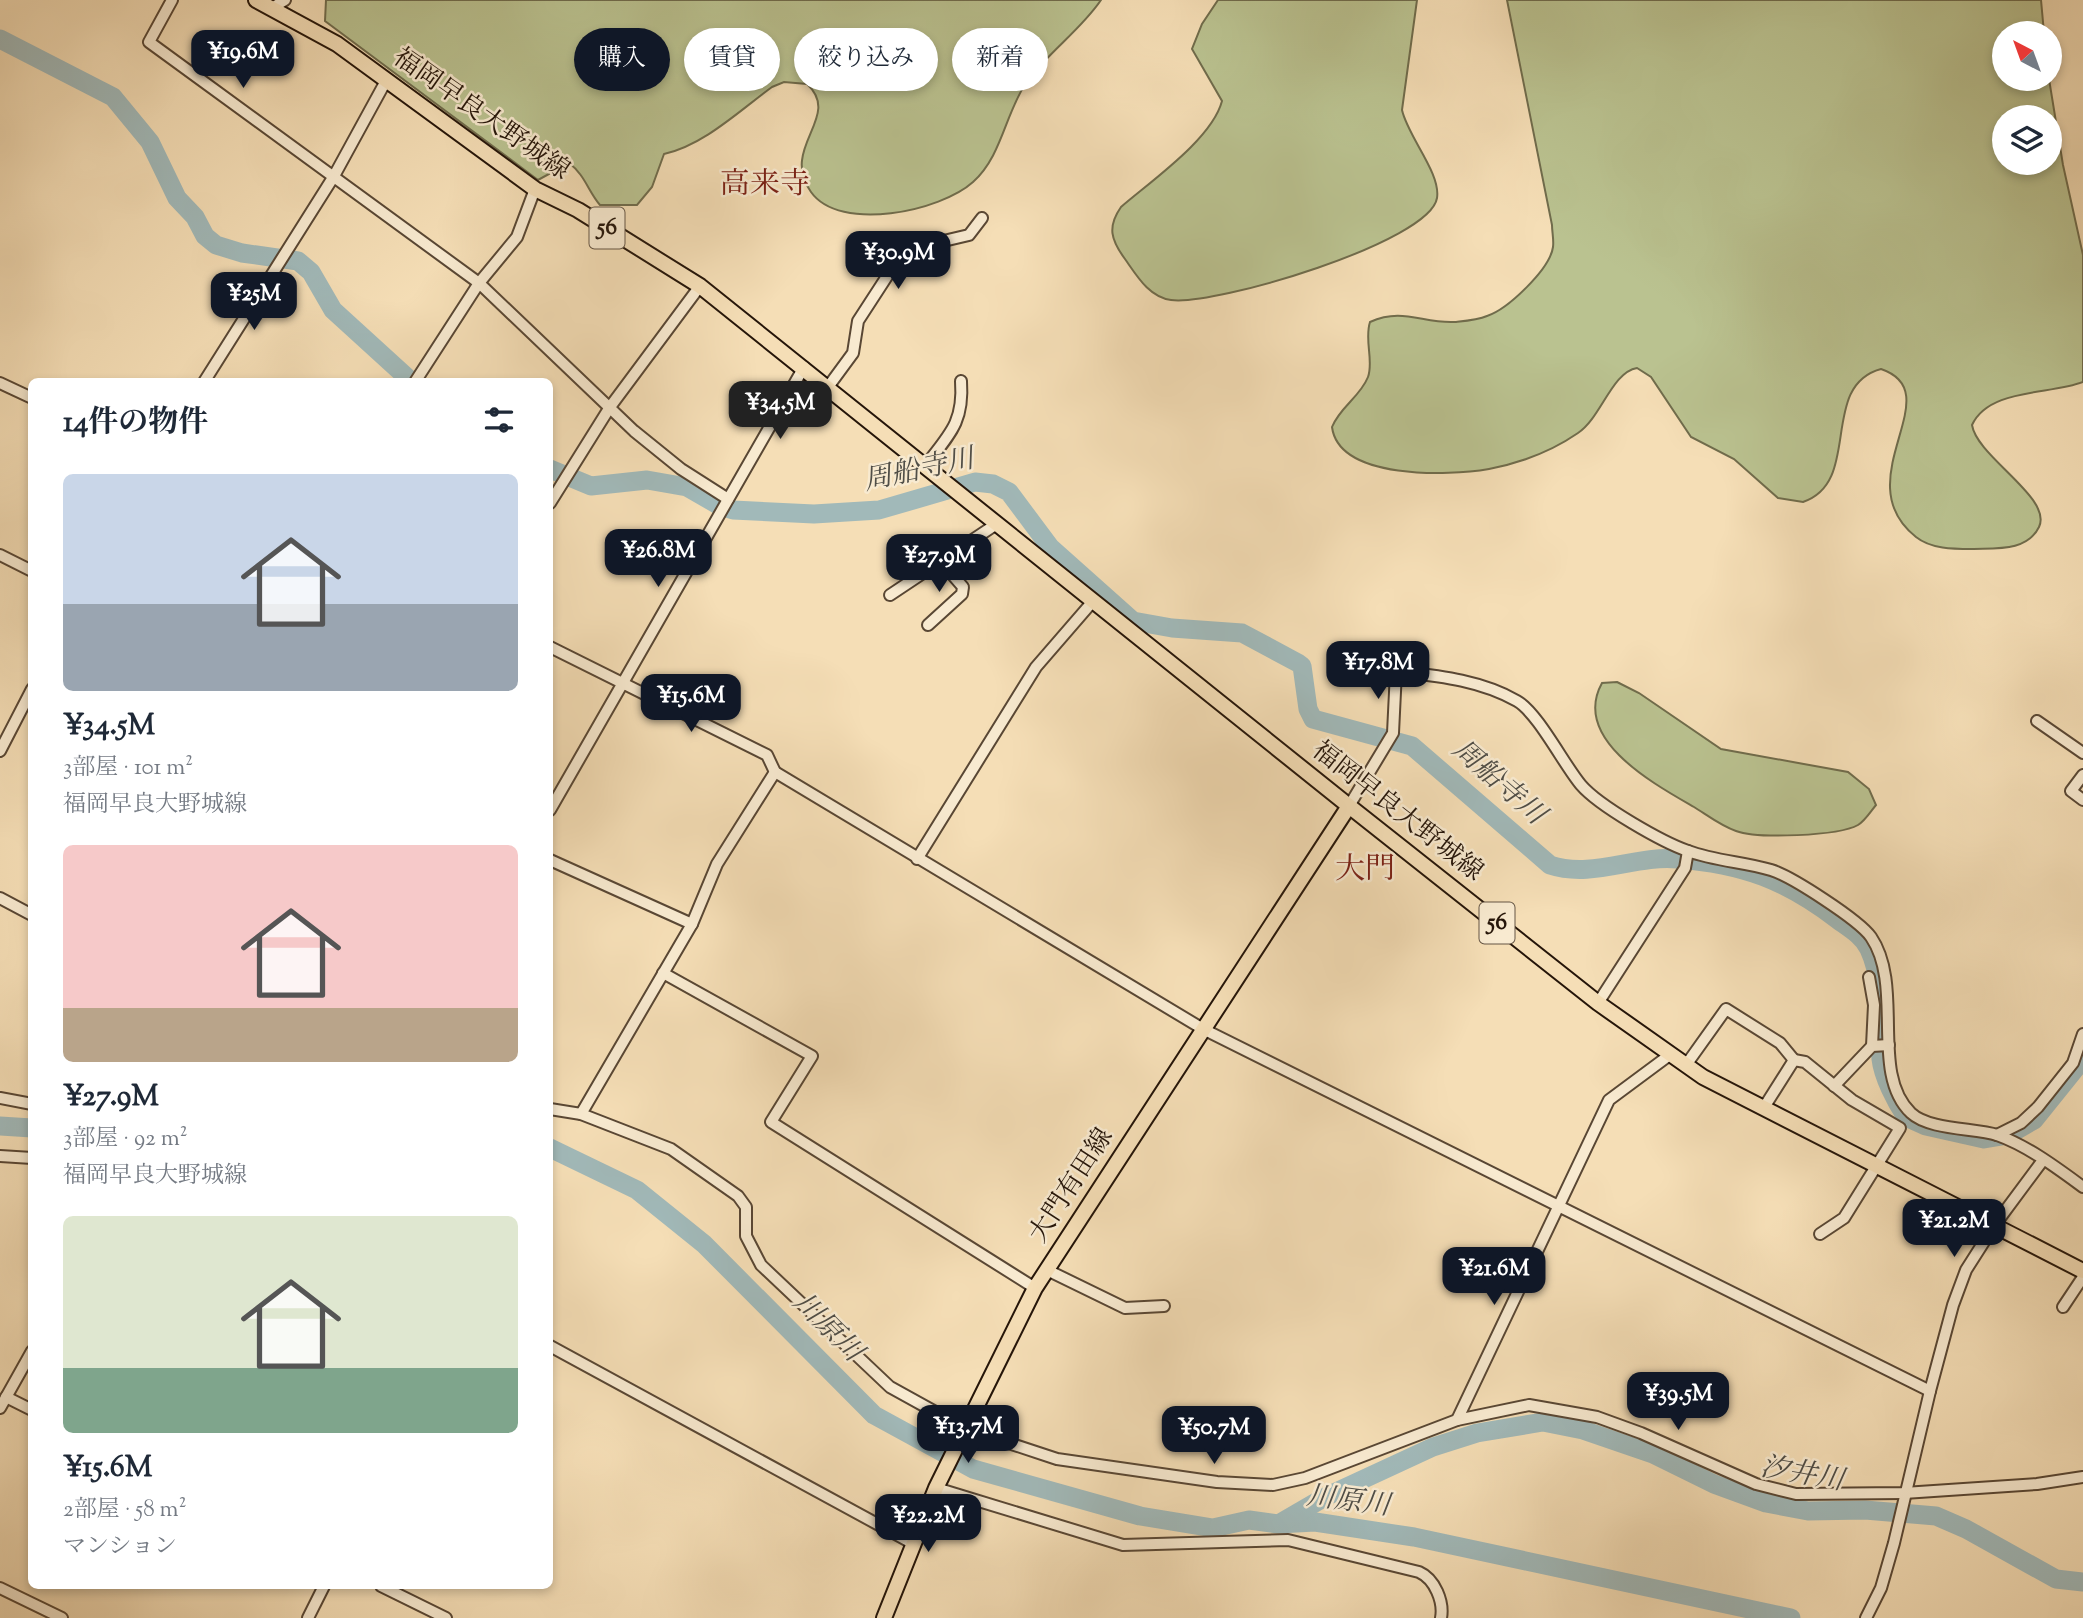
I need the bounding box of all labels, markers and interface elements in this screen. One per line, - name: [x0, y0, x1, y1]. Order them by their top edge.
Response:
- north arrow: [1992, 21, 2062, 91]
- map controls: [1992, 21, 2062, 175]
- chip: 購入: [574, 28, 670, 91]
- chip: 賃貸: [684, 28, 780, 91]
- chip: 絞り込み: [794, 28, 938, 91]
- chip: 新着: [952, 28, 1048, 91]
- pin: ¥19.6M: [186, 31, 300, 90]
- text: ¥19.6M: [207, 36, 279, 69]
- street label: 福岡早良大野城線: [385, 40, 577, 190]
- button: layers: [1992, 105, 2062, 175]
- district label: 高来寺: [720, 164, 810, 207]
- road number: 56: [590, 208, 624, 248]
- pin: ¥30.9M: [841, 232, 955, 291]
- text: ¥30.9M: [861, 237, 935, 270]
- pin: ¥25M: [213, 272, 295, 332]
- text: ¥25M: [227, 278, 281, 311]
- pin: ¥34.5M: [723, 382, 837, 441]
- text: ¥34.5M: [745, 387, 815, 420]
- icon: filters: [480, 401, 518, 439]
- text: 14件の物件: [63, 402, 208, 445]
- water label: 周船寺川: [860, 439, 981, 502]
- icon: home: [228, 519, 354, 645]
- pin: ¥26.8M: [601, 530, 715, 589]
- pin: ¥27.9M: [882, 534, 996, 594]
- text: ¥26.8M: [621, 535, 695, 568]
- text: ¥27.9M: [902, 540, 976, 573]
- pin: ¥17.8M: [1321, 642, 1435, 701]
- text: ¥17.8M: [1342, 647, 1414, 680]
- pin: ¥15.6M: [634, 674, 748, 734]
- text: ¥15.6M: [657, 680, 725, 713]
- text: ¥34.5M: [63, 705, 155, 748]
- water label: 周船寺川: [1443, 731, 1556, 837]
- street label: 福岡早良大野城線: [1304, 733, 1490, 891]
- text: 3部屋 · 101 m²: [63, 752, 193, 785]
- text: 福岡早良大野城線: [63, 789, 247, 822]
- district label: 大門: [1335, 849, 1395, 892]
- icon: home: [228, 890, 354, 1016]
- road number: 56: [1480, 903, 1514, 944]
- text: ¥27.9M: [63, 1076, 159, 1119]
- street label: 大門有田線: [1021, 1121, 1123, 1251]
- text: 3部屋 · 92 m²: [63, 1123, 188, 1156]
- text: 福岡早良大野城線: [63, 1160, 247, 1193]
- pin: ¥21.2M: [1897, 1200, 2011, 1259]
- text: ¥21.2M: [1919, 1205, 1989, 1238]
- pin: ¥21.6M: [1437, 1248, 1551, 1307]
- text: ¥21.6M: [1458, 1253, 1530, 1286]
- icon: home: [228, 1261, 354, 1387]
- water label: 川原川: [783, 1284, 873, 1374]
- pin: ¥39.5M: [1621, 1372, 1735, 1432]
- text: ¥39.5M: [1643, 1378, 1713, 1411]
- pin: ¥13.7M: [911, 1406, 1025, 1465]
- pin: ¥50.7M: [1157, 1406, 1271, 1466]
- text: ¥13.7M: [933, 1411, 1003, 1444]
- text: ¥50.7M: [1178, 1412, 1250, 1445]
- text: ¥15.6M: [63, 1447, 152, 1490]
- water label: 汐井川: [1757, 1448, 1850, 1503]
- water label: 川原川: [1304, 1477, 1395, 1527]
- text: 2部屋 · 58 m²: [63, 1494, 186, 1527]
- pin: ¥22.2M: [871, 1494, 985, 1554]
- text: ¥22.2M: [891, 1500, 965, 1533]
- text: マンション: [63, 1531, 177, 1564]

